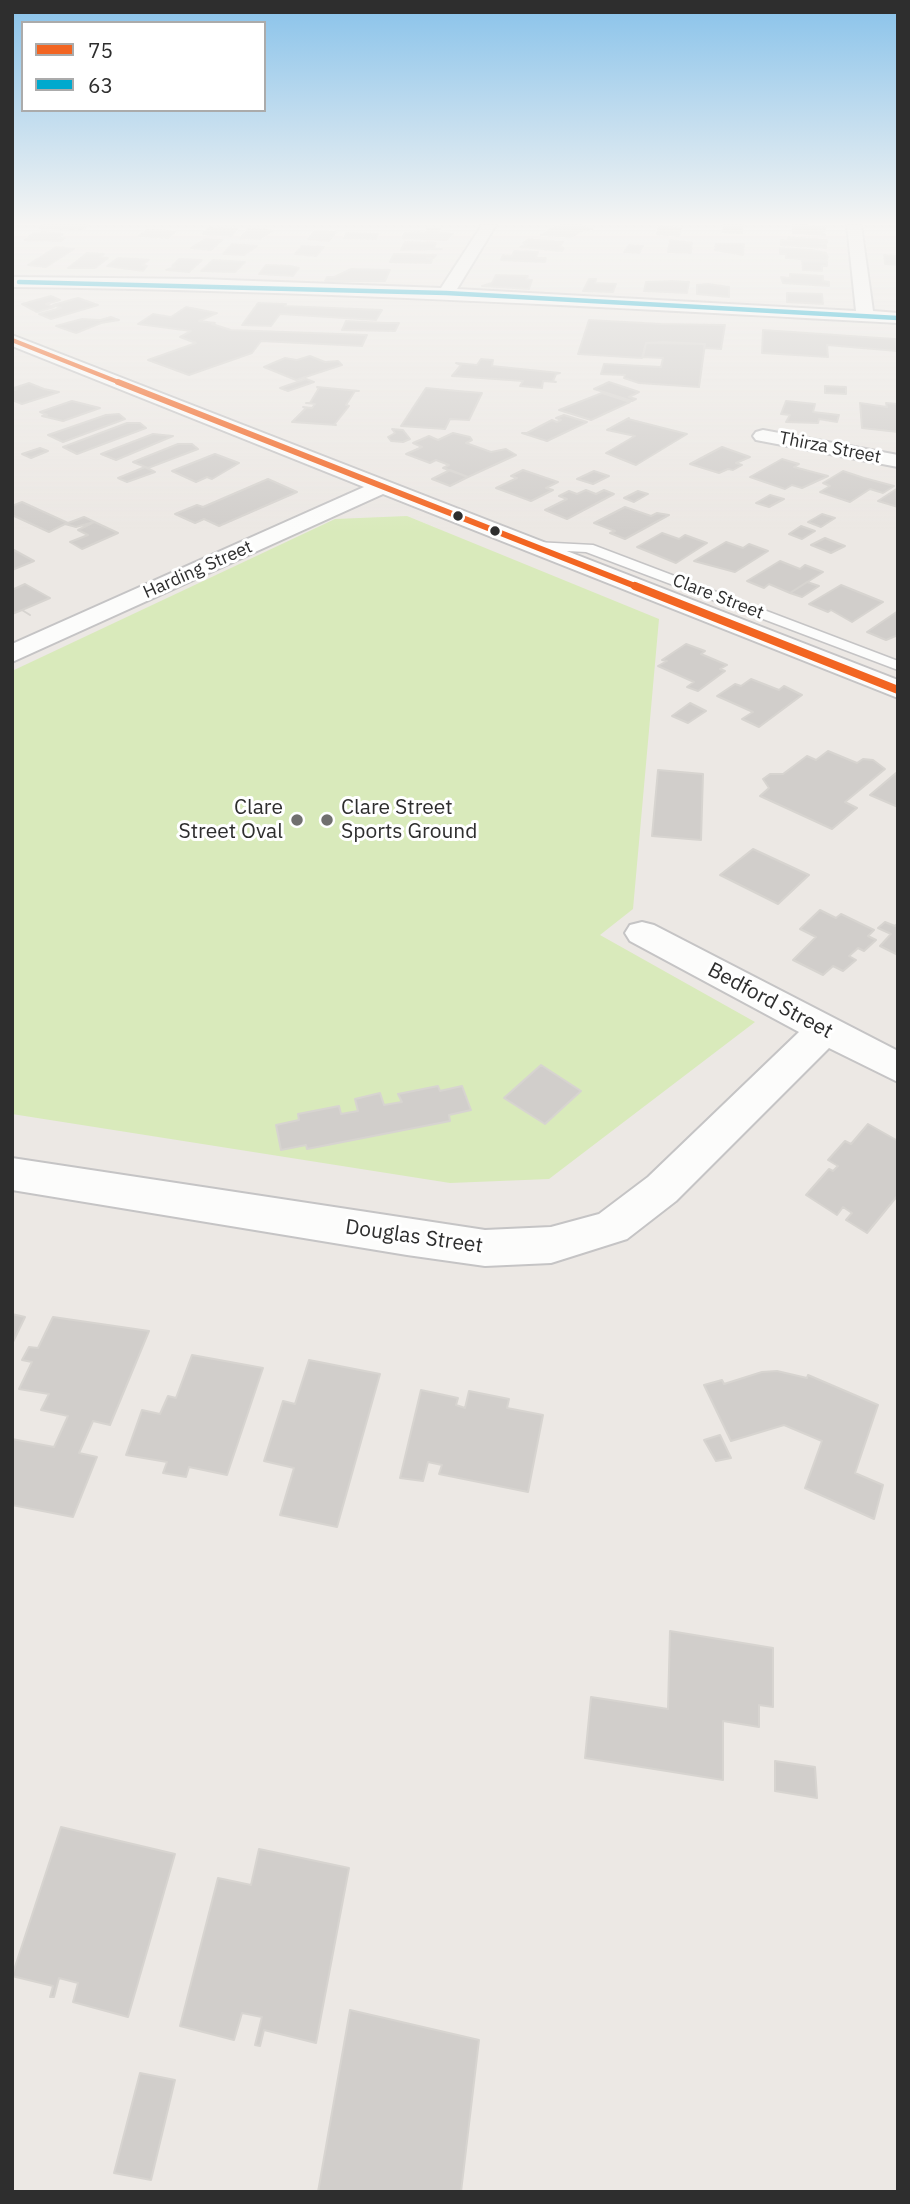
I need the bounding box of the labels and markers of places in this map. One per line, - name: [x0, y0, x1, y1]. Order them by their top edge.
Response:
- unlabelled marker: [451, 509, 465, 523]
- unlabelled marker: [488, 524, 502, 538]
- place label: Clare Street Oval: [179, 795, 283, 845]
- place label: Clare Street Sports Ground: [341, 795, 477, 845]
- marker: Clare Street Oval: [289, 812, 305, 828]
- marker: Clare Street Sports Ground: [319, 812, 335, 828]

